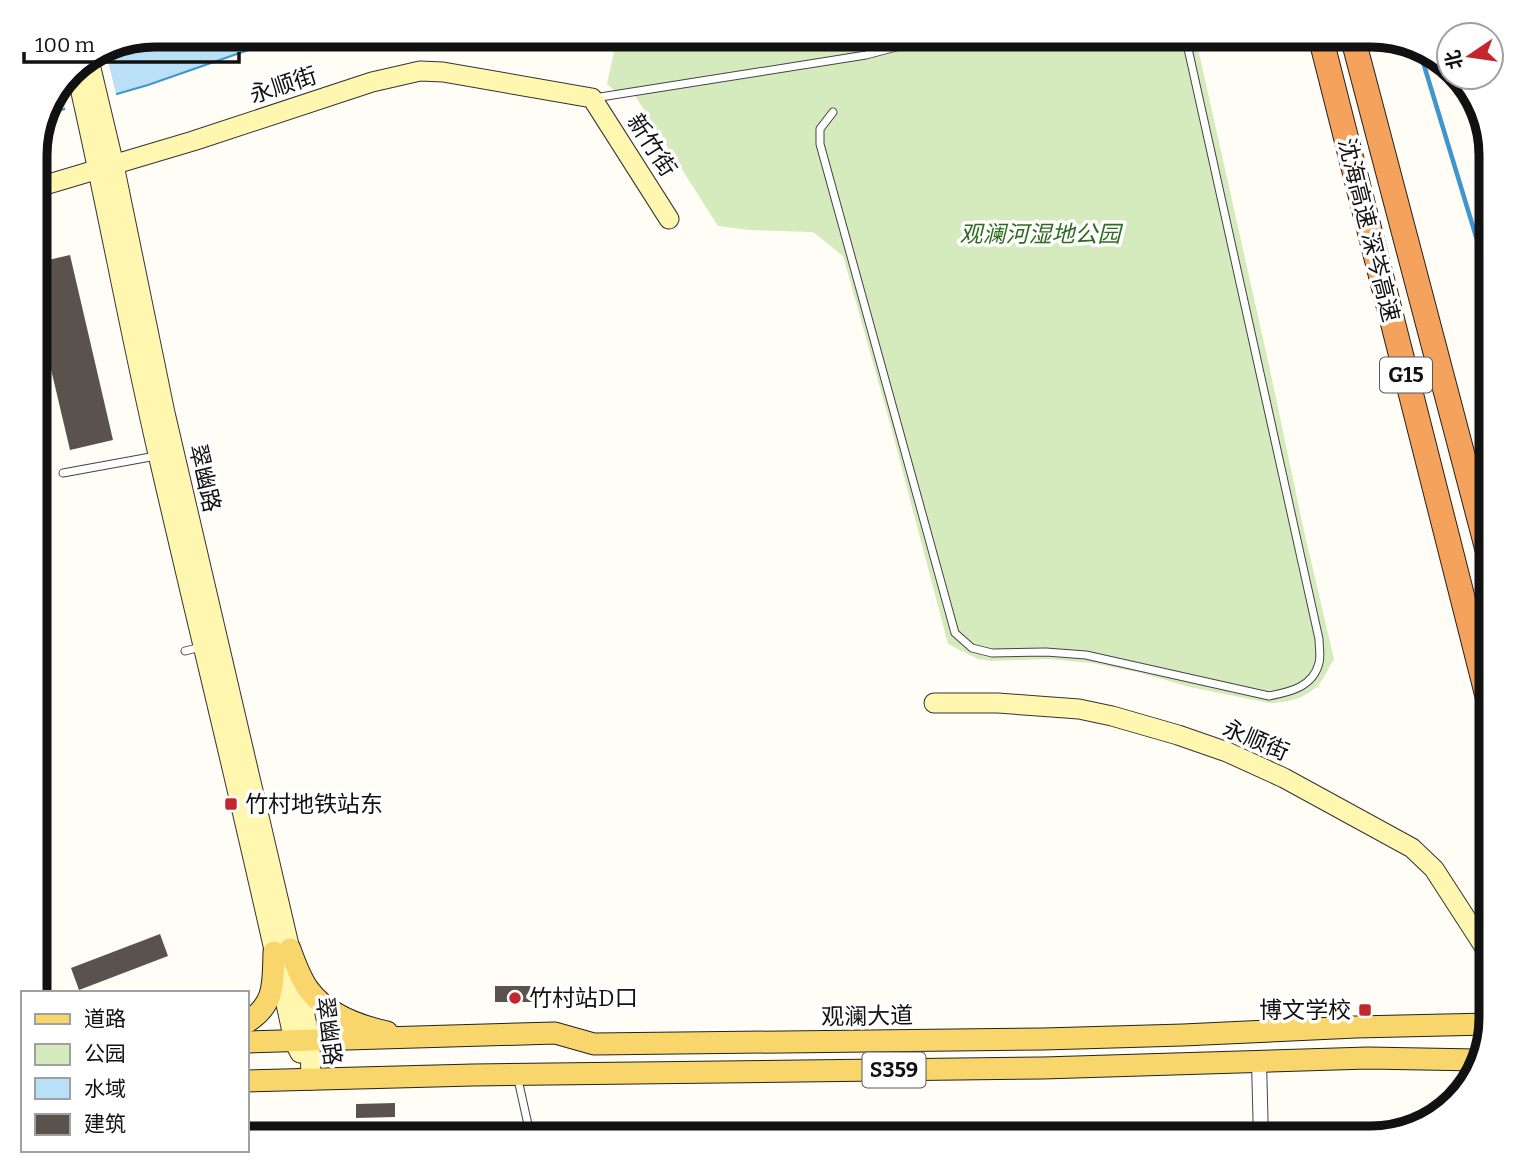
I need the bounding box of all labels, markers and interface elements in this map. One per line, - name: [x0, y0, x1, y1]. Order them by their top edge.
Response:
- scale bar: [24, 21, 240, 65]
- north arrow: [1435, 21, 1505, 91]
- text: 100 m: [35, 32, 95, 58]
- text: 北: [1441, 48, 1467, 72]
- street label: 永顺街: [246, 61, 320, 109]
- street label: 新竹街: [621, 108, 683, 182]
- street label: 沈海高速 深岑高速: [1333, 135, 1405, 325]
- park label: 观澜河湿地公园: [960, 220, 1124, 248]
- road number: G15: [1380, 358, 1432, 392]
- street label: 翠幽路: [184, 441, 226, 515]
- street label: 永顺街: [1219, 714, 1293, 766]
- place label: 竹村地铁站东: [245, 790, 383, 818]
- marker: 竹村地铁站东: [223, 796, 239, 812]
- place label: 竹村站D口: [529, 984, 638, 1012]
- marker: 竹村站D口: [507, 990, 523, 1006]
- legend: [21, 991, 248, 1152]
- street label: 翠幽路: [311, 995, 347, 1067]
- place label: 博文学校: [1259, 996, 1351, 1024]
- street label: 观澜大道: [821, 1001, 913, 1031]
- marker: 博文学校: [1357, 1002, 1373, 1018]
- text: 道路: [84, 1006, 126, 1032]
- text: 公园: [84, 1041, 126, 1067]
- road number: S359: [862, 1052, 926, 1088]
- text: 水域: [84, 1076, 126, 1102]
- text: 建筑: [84, 1111, 126, 1137]

